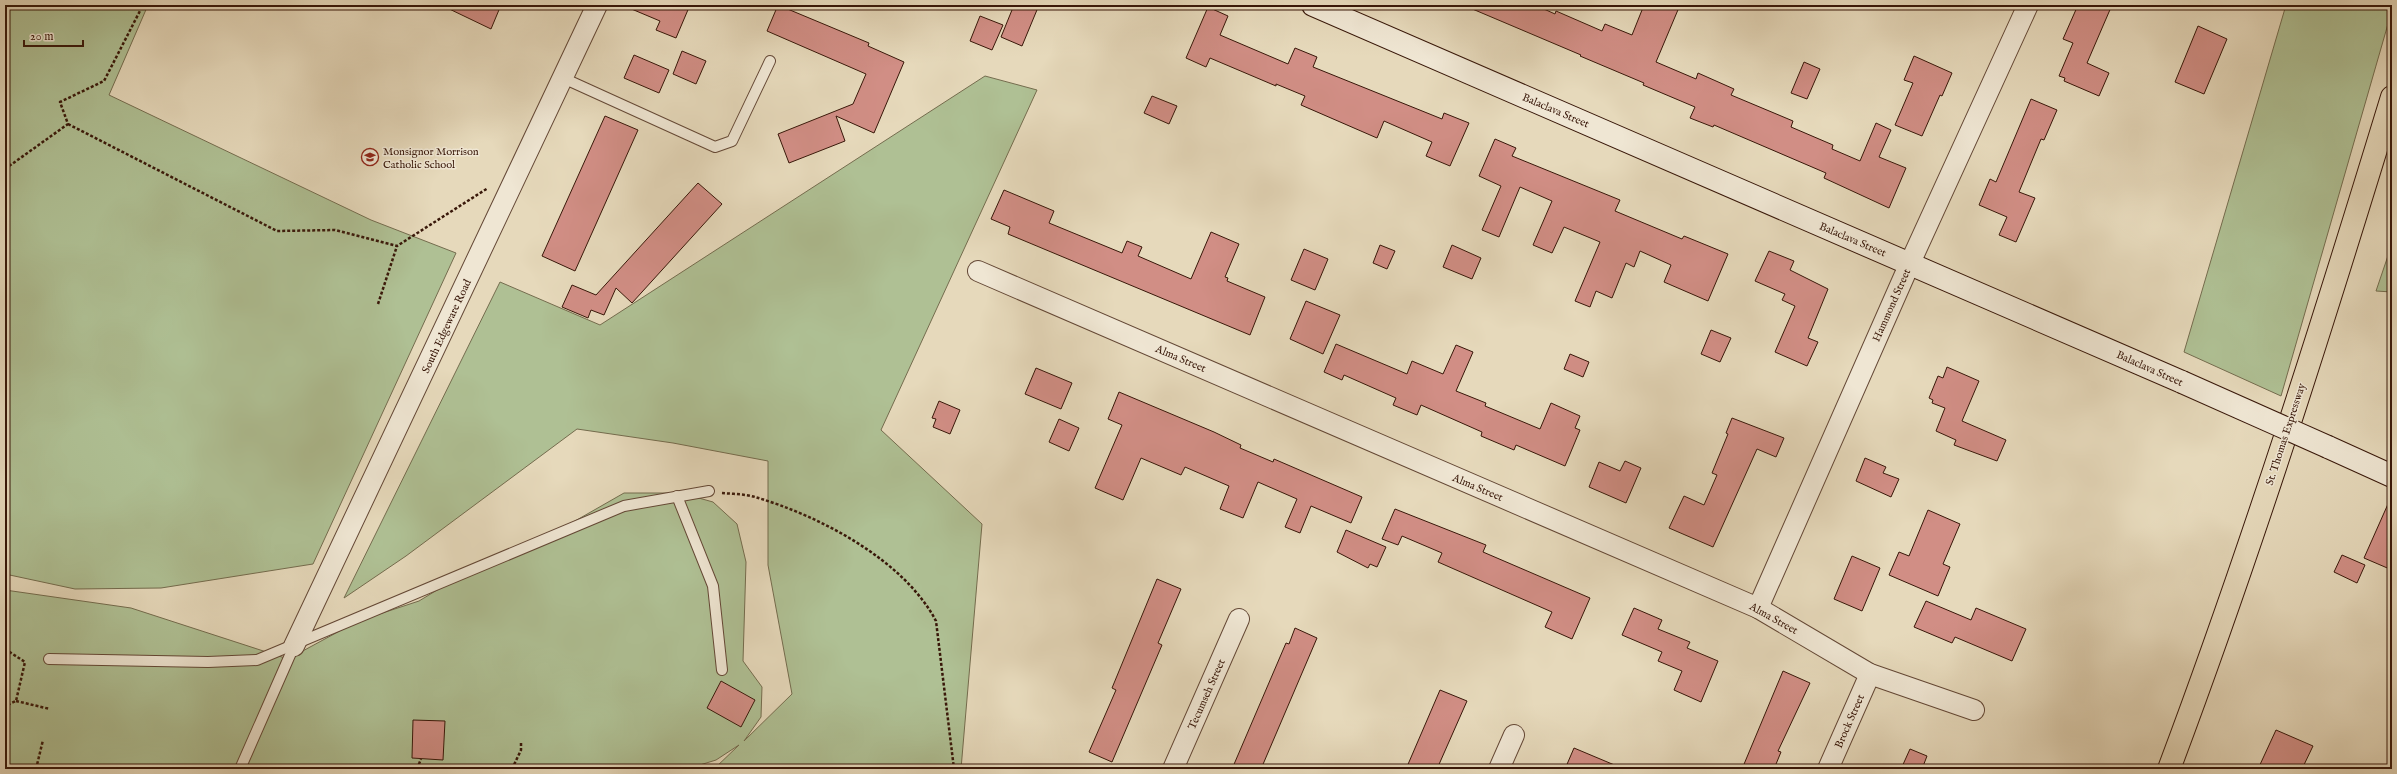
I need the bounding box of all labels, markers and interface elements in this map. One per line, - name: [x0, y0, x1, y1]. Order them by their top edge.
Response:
- scale bar: [24, 22, 83, 48]
- text: 20 m: [30, 29, 53, 44]
- street label: Balaclava Street: [1520, 91, 1591, 131]
- place label: Monsignor Morrison Catholic School: [383, 145, 479, 172]
- school or university icon: Monsignor Morrison Catholic School: [360, 147, 380, 167]
- street label: Balaclava Street: [1817, 220, 1888, 260]
- street label: Hammond Street: [1870, 266, 1914, 344]
- street label: South Edgeware Road: [419, 277, 475, 376]
- street label: Alma Street: [1152, 342, 1208, 376]
- street label: Balaclava Street: [2114, 348, 2185, 390]
- street label: St. Thomas Expressway: [2263, 381, 2309, 487]
- street label: Alma Street: [1449, 471, 1505, 505]
- street label: Alma Street: [1746, 599, 1800, 638]
- street label: Tecumseh Street: [1185, 657, 1229, 732]
- street label: Brock Street: [1832, 692, 1868, 751]

